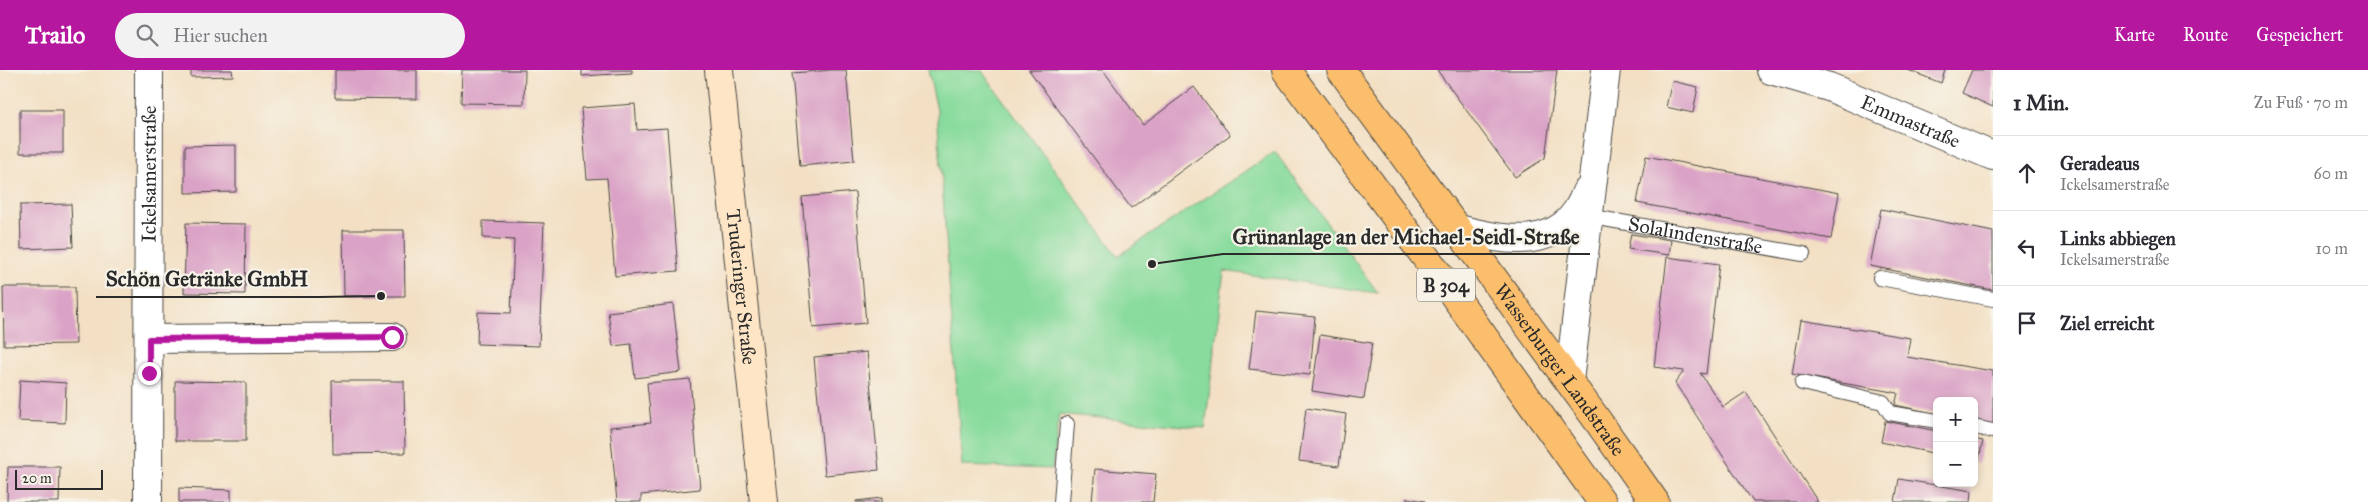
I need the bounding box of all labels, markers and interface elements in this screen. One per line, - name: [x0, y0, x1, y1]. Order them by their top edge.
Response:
- search box: [115, 13, 465, 58]
- text: Trailo: [25, 20, 85, 50]
- icon: search: [133, 21, 161, 49]
- text: Hier suchen: [173, 24, 268, 47]
- text: Karte: [2114, 24, 2155, 46]
- text: Route: [2183, 24, 2228, 46]
- text: Gespeichert: [2256, 24, 2343, 46]
- street label: Emmastraße: [1857, 90, 1964, 153]
- text: 1 Min.: [2013, 90, 2069, 116]
- text: Zu Fuß · 70 m: [2254, 93, 2348, 112]
- street label: Ickelsamerstraße: [137, 106, 161, 242]
- text: Geradeaus: [2060, 152, 2139, 175]
- icon: ahead: [2013, 159, 2041, 187]
- text: 60 m: [2314, 164, 2348, 183]
- text: Ickelsamerstraße: [2060, 175, 2169, 194]
- street label: Truderinger Straße: [722, 208, 762, 366]
- street label: Solalindenstraße: [1626, 211, 1764, 259]
- callout: Grünanlage an der Michael-Seidl-Straße: [1223, 218, 1590, 254]
- text: Grünanlage an der Michael-Seidl-Straße: [1232, 224, 1580, 250]
- text: Links abbiegen: [2060, 227, 2176, 250]
- icon: left: [2013, 234, 2041, 262]
- text: 10 m: [2316, 239, 2348, 258]
- text: Ickelsamerstraße: [2060, 250, 2169, 269]
- callout: Schön Getränke GmbH: [96, 261, 319, 297]
- text: Schön Getränke GmbH: [106, 266, 308, 292]
- road number: B 304: [1417, 268, 1475, 302]
- street label: Wasserburger Landstraße: [1489, 279, 1631, 460]
- icon: arrive: [2013, 309, 2041, 337]
- text: Ziel erreicht: [2060, 312, 2154, 335]
- route start: [381, 326, 404, 349]
- route end: [138, 362, 161, 385]
- map controls: [1933, 397, 1978, 487]
- button: +: [1933, 397, 1978, 442]
- button: −: [1933, 442, 1978, 487]
- scale bar: [15, 467, 102, 490]
- text: 20 m: [22, 470, 52, 487]

